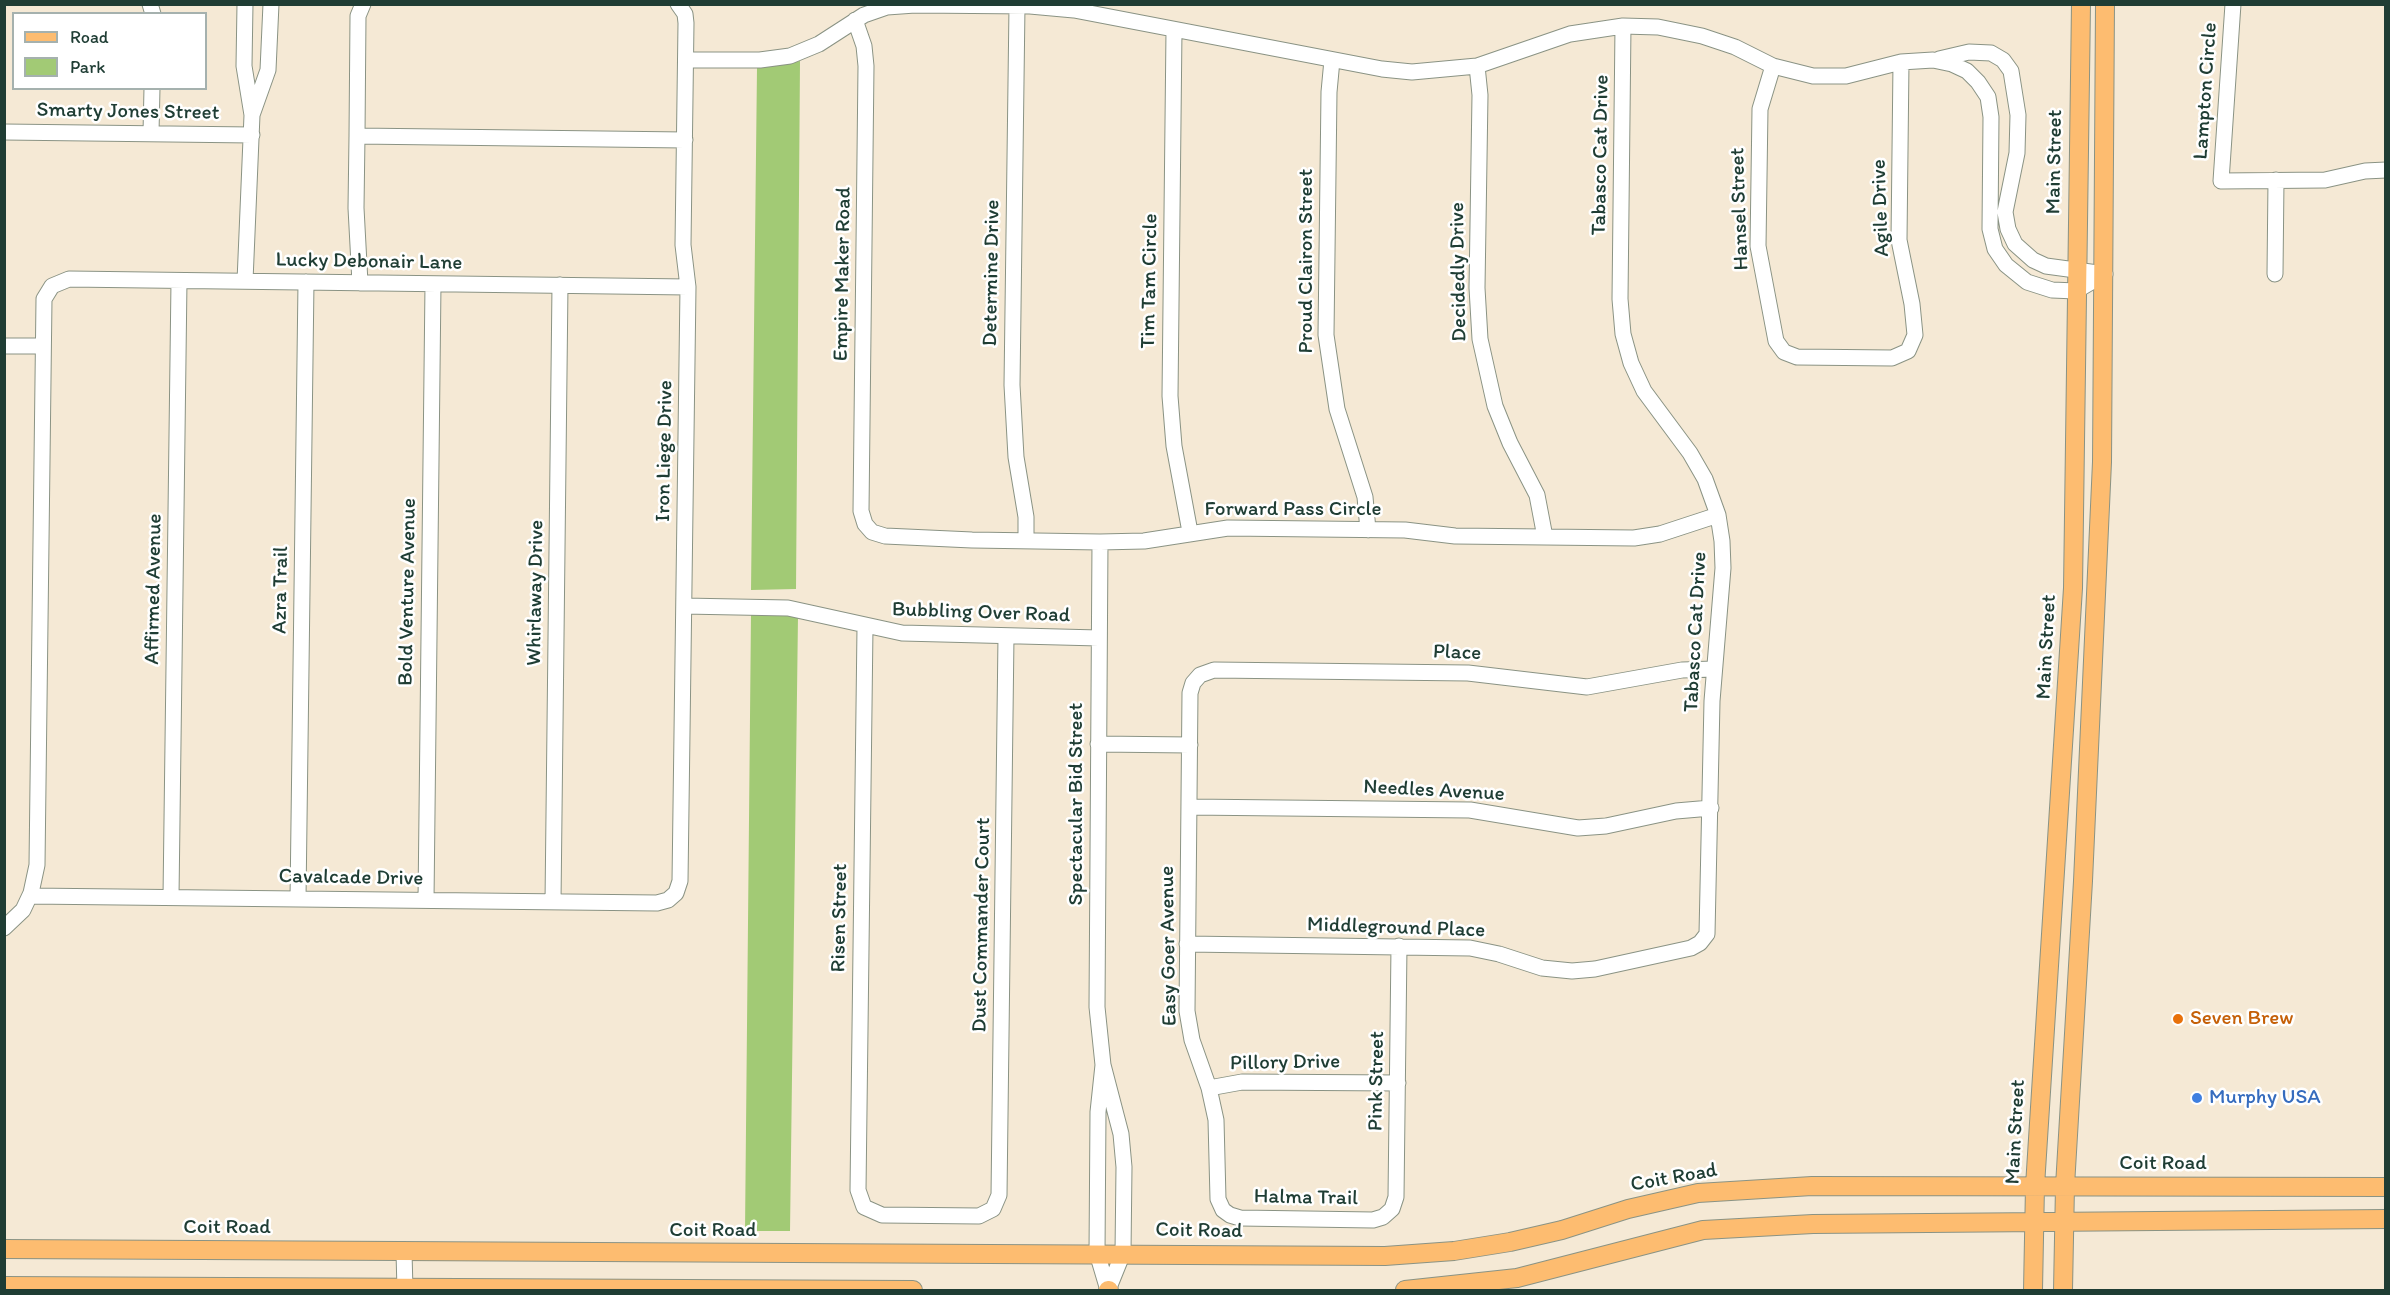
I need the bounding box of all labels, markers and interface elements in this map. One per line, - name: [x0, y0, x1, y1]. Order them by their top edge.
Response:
- legend: [12, 12, 207, 90]
- street label: Lampton Circle: [2189, 22, 2223, 160]
- text: Road: [70, 26, 109, 48]
- text: Park: [70, 56, 105, 78]
- street label: Tabasco Cat Drive: [1587, 74, 1615, 236]
- street label: Smarty Jones Street: [36, 98, 220, 126]
- street label: Main Street: [2041, 109, 2069, 215]
- street label: Hansel Street: [1725, 147, 1755, 271]
- street label: Agile Drive: [1867, 159, 1895, 257]
- street label: Proud Clairon Street: [1294, 169, 1320, 353]
- street label: Empire Maker Road: [829, 187, 857, 361]
- street label: Determine Drive: [978, 199, 1006, 347]
- street label: Decidedly Drive: [1445, 202, 1473, 342]
- street label: Tim Tam Circle: [1136, 213, 1164, 349]
- street label: Lucky Debonair Lane: [275, 248, 463, 276]
- street label: Iron Liege Drive: [651, 380, 679, 522]
- street label: Forward Pass Circle: [1205, 497, 1381, 523]
- street label: Bold Venture Avenue: [394, 498, 422, 686]
- street label: Affirmed Avenue: [140, 513, 168, 665]
- street label: Whirlaway Drive: [522, 520, 550, 666]
- street label: Azra Trail: [268, 546, 294, 634]
- street label: Tabasco Cat Drive: [1679, 551, 1713, 713]
- street label: Main Street: [2032, 594, 2062, 700]
- street label: Bubbling Over Road: [891, 597, 1071, 629]
- street label: Place: [1432, 640, 1482, 666]
- street label: Spectacular Bid Street: [1064, 703, 1090, 905]
- street label: Needles Avenue: [1363, 775, 1505, 807]
- street label: Dust Commander Court: [968, 817, 996, 1033]
- street label: Risen Street: [826, 863, 854, 973]
- street label: Cavalcade Drive: [278, 864, 424, 892]
- street label: Easy Goer Avenue: [1155, 866, 1183, 1026]
- street label: Middleground Place: [1307, 912, 1485, 944]
- place label: Seven Brew: [2190, 1006, 2294, 1032]
- marker: Seven Brew: [2171, 1012, 2185, 1026]
- street label: Pink Street: [1364, 1031, 1390, 1131]
- street label: Pillory Drive: [1230, 1049, 1340, 1077]
- street label: Main Street: [2001, 1079, 2031, 1185]
- place label: Murphy USA: [2209, 1085, 2321, 1111]
- marker: Murphy USA: [2190, 1091, 2204, 1105]
- street label: Coit Road: [2119, 1151, 2207, 1177]
- street label: Coit Road: [1629, 1158, 1719, 1198]
- street label: Halma Trail: [1254, 1184, 1358, 1212]
- street label: Coit Road: [183, 1215, 271, 1241]
- street label: Coit Road: [669, 1218, 757, 1244]
- street label: Coit Road: [1155, 1218, 1243, 1244]

